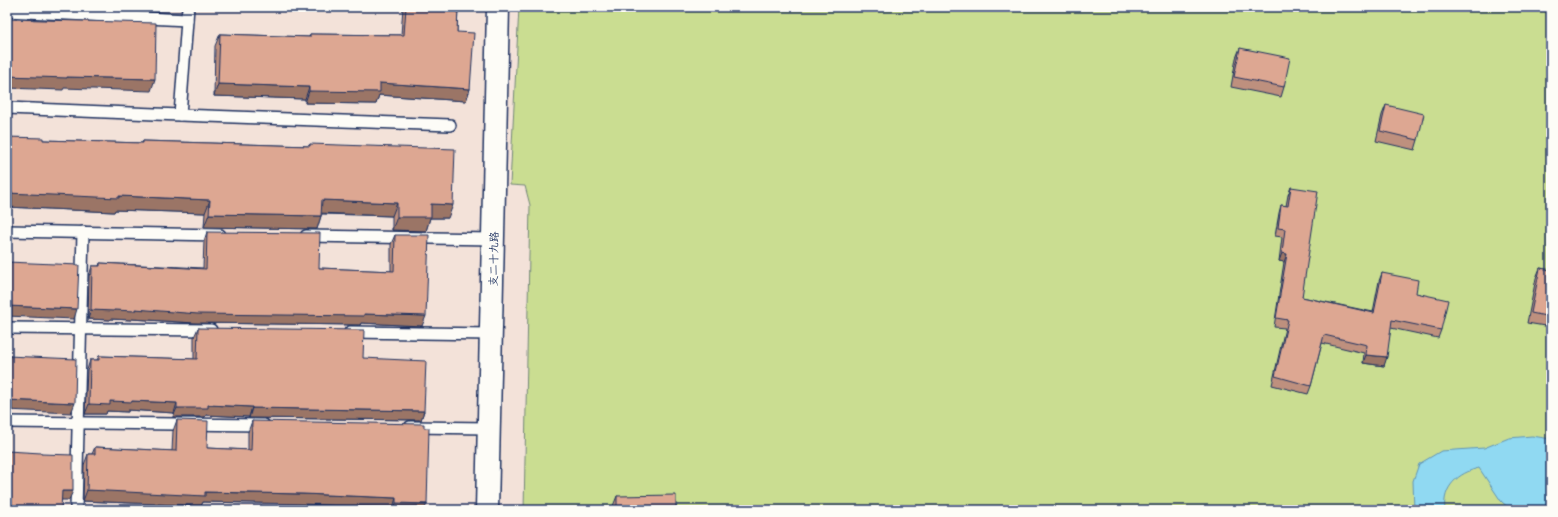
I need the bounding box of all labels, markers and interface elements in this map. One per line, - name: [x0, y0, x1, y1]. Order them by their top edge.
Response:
- street label: 支二十九路: [485, 231, 501, 287]

